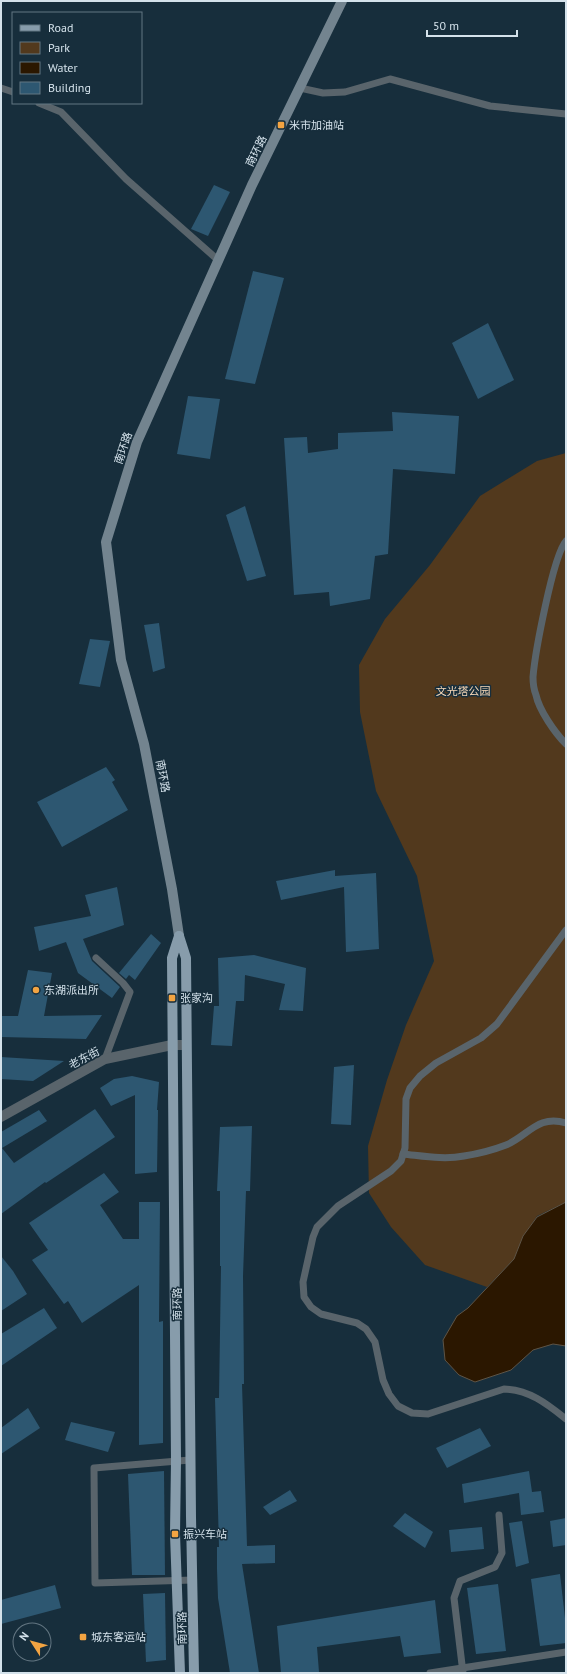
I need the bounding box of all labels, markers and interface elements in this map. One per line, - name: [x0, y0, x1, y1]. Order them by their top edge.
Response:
- legend: [12, 12, 142, 104]
- scale bar: [427, 12, 517, 38]
- text: 50 m: [433, 18, 459, 33]
- text: Road: [48, 20, 73, 35]
- text: Park: [48, 40, 70, 55]
- text: Water: [48, 60, 78, 75]
- text: Building: [48, 80, 91, 95]
- place label: 米市加油站: [289, 118, 344, 132]
- marker: 米市加油站: [276, 120, 286, 130]
- street label: 南环路: [242, 133, 270, 169]
- street label: 南环路: [111, 430, 135, 466]
- park label: 文光塔公园: [436, 684, 491, 698]
- street label: 南环路: [153, 758, 173, 794]
- place label: 东湖派出所: [44, 983, 99, 997]
- marker: 东湖派出所: [31, 985, 41, 995]
- place label: 张家沟: [180, 991, 213, 1005]
- marker: 张家沟: [167, 993, 177, 1003]
- street label: 老东街: [66, 1044, 102, 1072]
- street label: 南环路: [170, 1288, 184, 1321]
- place label: 振兴车站: [183, 1527, 227, 1541]
- marker: 振兴车站: [170, 1529, 180, 1539]
- street label: 南环路: [175, 1611, 189, 1645]
- north arrow: [12, 1622, 52, 1662]
- text: N: [16, 1629, 32, 1643]
- place label: 城东客运站: [91, 1630, 146, 1644]
- marker: 城东客运站: [78, 1632, 88, 1642]

